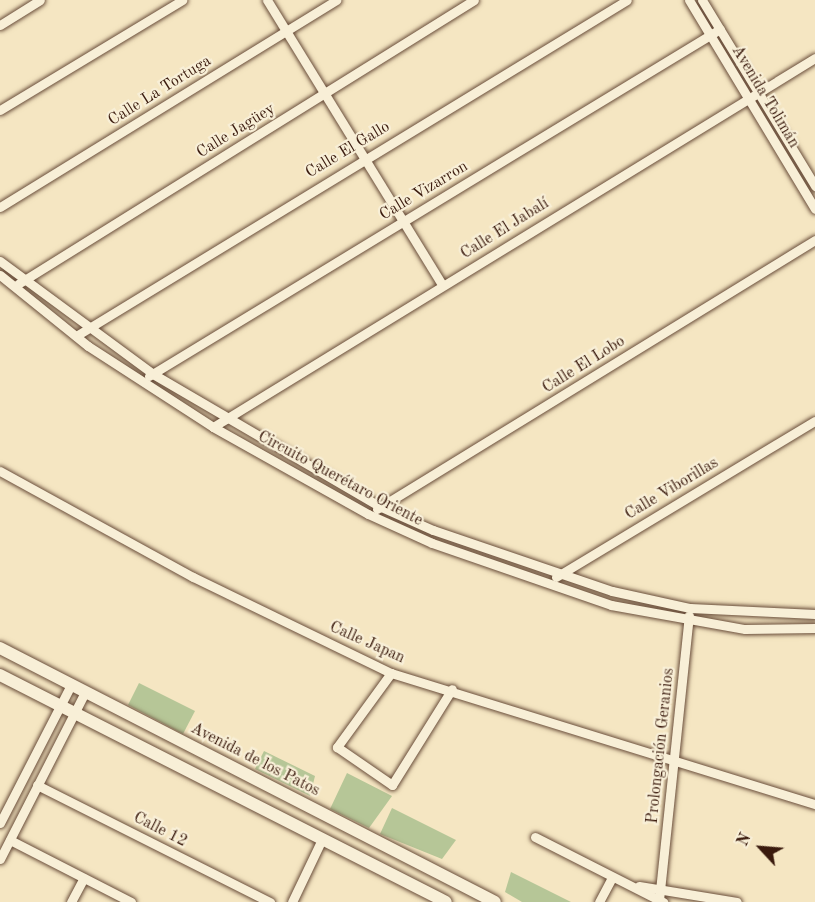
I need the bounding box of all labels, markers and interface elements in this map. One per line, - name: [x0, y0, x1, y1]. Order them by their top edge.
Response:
- street label: Avenida Tolimán: [727, 42, 803, 152]
- street label: Calle La Tortuga: [105, 52, 215, 130]
- street label: Calle Jagüey: [193, 99, 279, 163]
- street label: Calle El Gallo: [302, 117, 394, 183]
- street label: Calle Vizarron: [376, 157, 472, 225]
- street label: Calle El Jabalí: [457, 194, 553, 264]
- street label: Calle El Lobo: [539, 332, 629, 398]
- street label: Circuito Querétaro Oriente: [254, 427, 426, 531]
- street label: Calle Viborillas: [622, 454, 722, 524]
- street label: Calle Japan: [326, 618, 408, 668]
- street label: Prolongación Geranios: [643, 667, 679, 825]
- street label: Avenida de los Patos: [187, 719, 323, 801]
- street label: Calle 12: [130, 808, 190, 852]
- north arrow: [731, 818, 791, 878]
- text: N: [735, 831, 755, 849]

